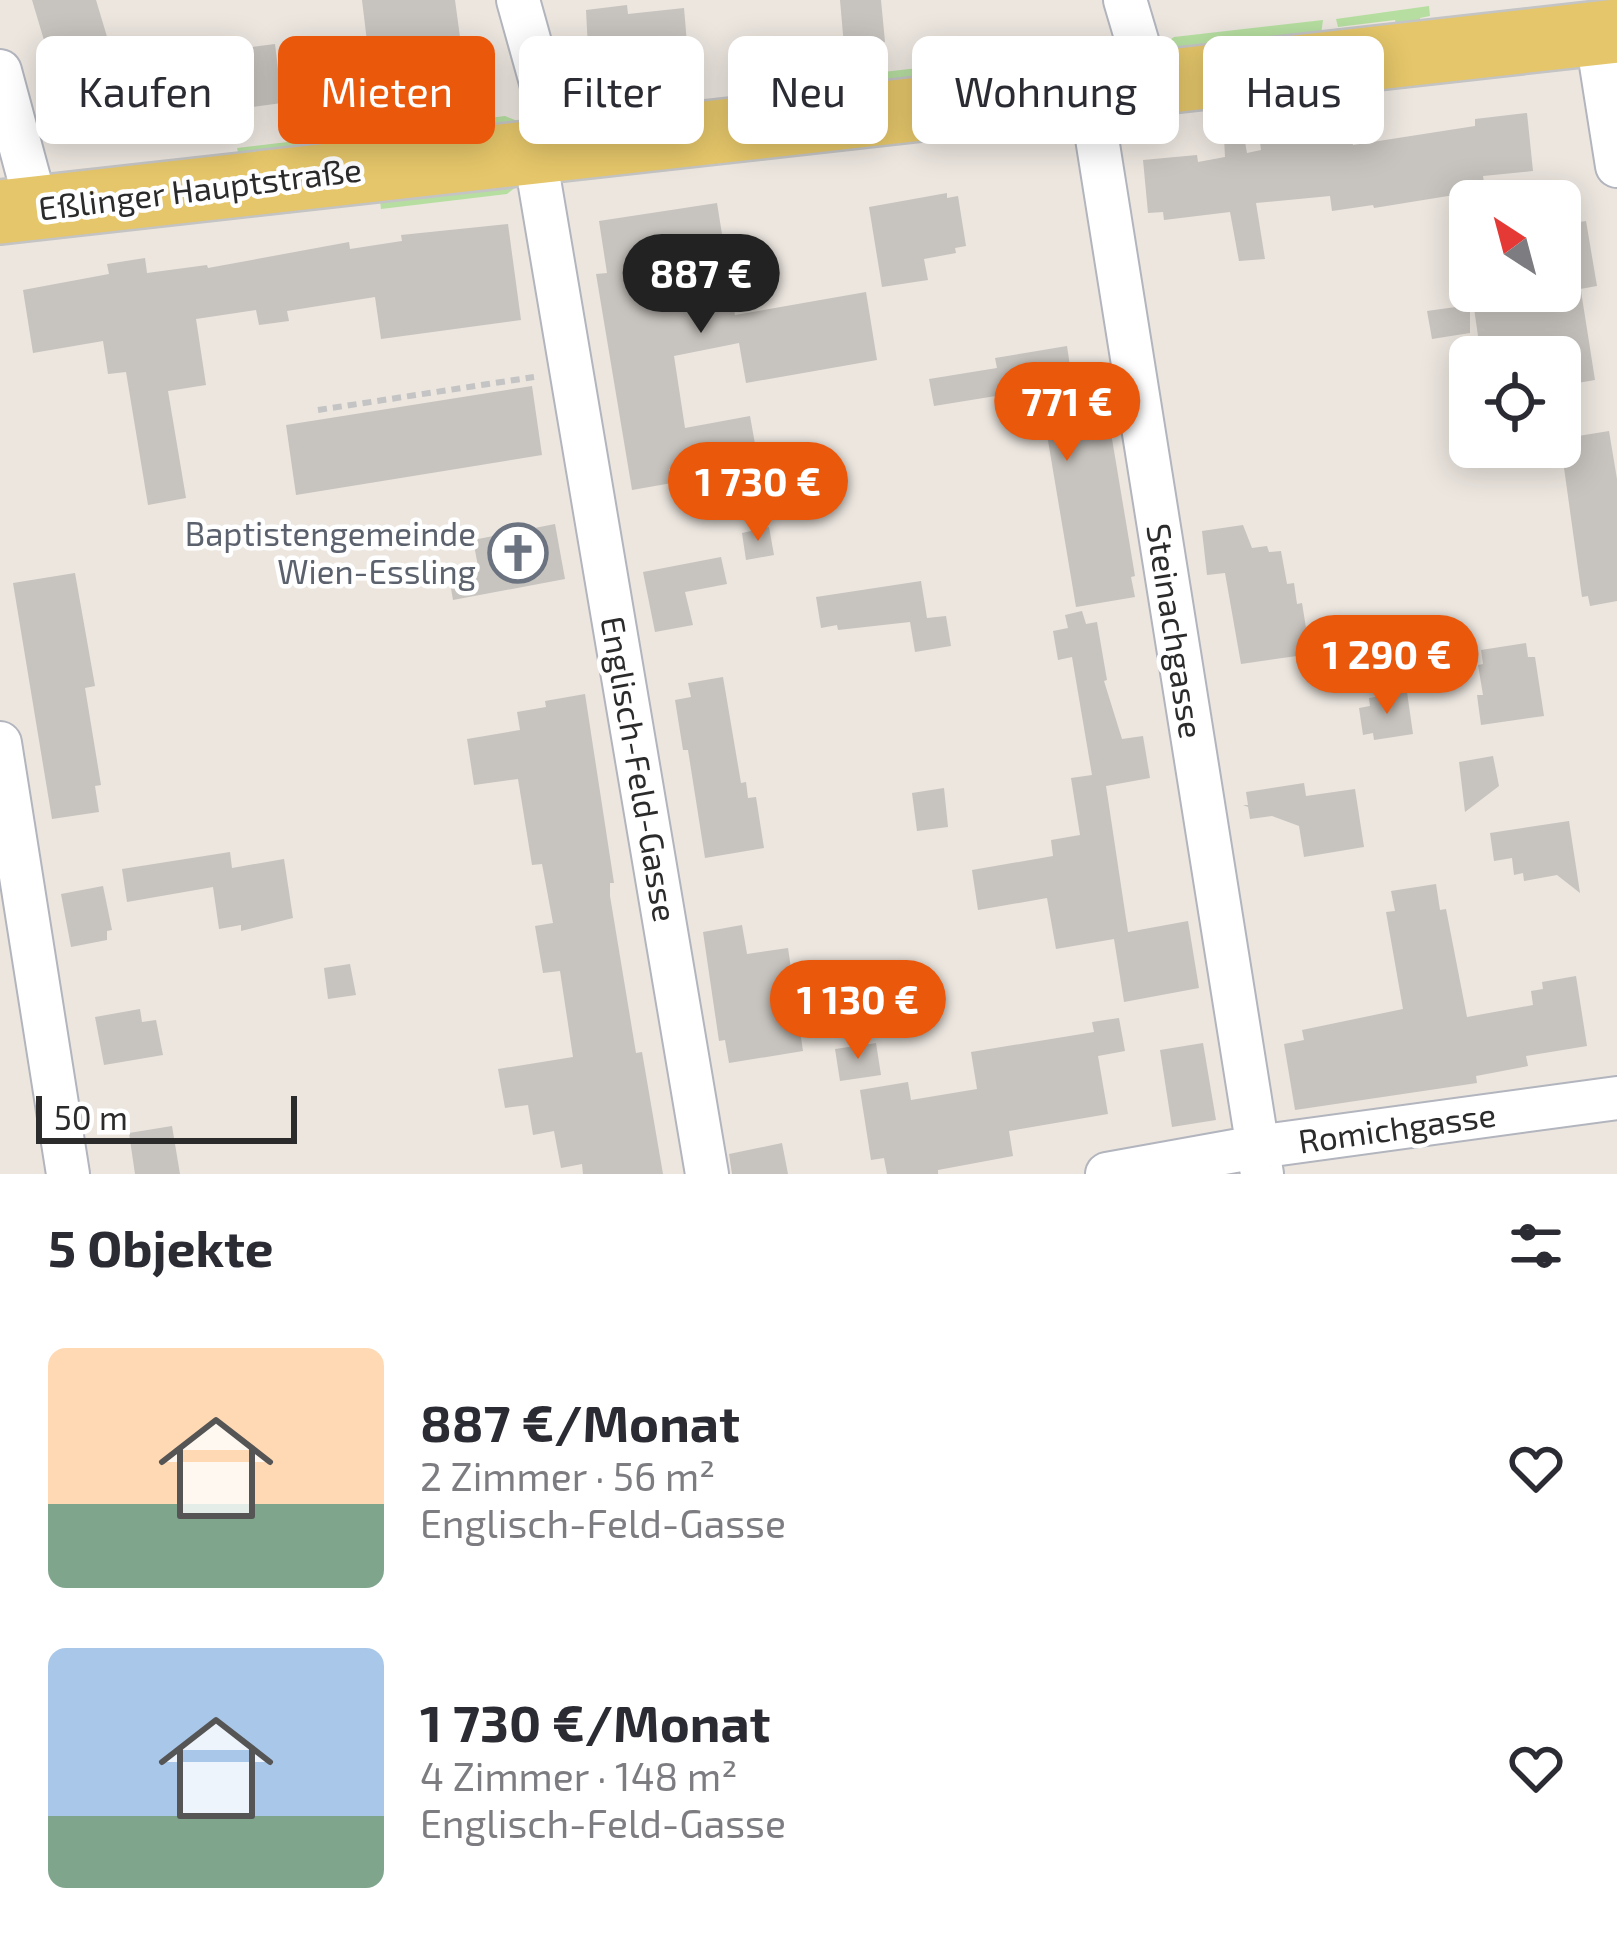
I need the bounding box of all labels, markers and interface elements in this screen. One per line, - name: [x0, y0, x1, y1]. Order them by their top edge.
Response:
- chip: Kaufen: [36, 36, 254, 144]
- chip: Mieten: [278, 36, 495, 144]
- chip: Filter: [519, 36, 704, 144]
- chip: Neu: [728, 36, 888, 144]
- chip: Wohnung: [912, 36, 1179, 144]
- chip: Haus: [1203, 36, 1384, 144]
- street label: Eßlinger Hauptstraße: [36, 148, 364, 228]
- north arrow: [1449, 180, 1581, 312]
- map controls: [1449, 180, 1581, 468]
- pin: 887 €: [617, 234, 785, 336]
- text: 887 €: [650, 249, 752, 296]
- button: locate: [1449, 336, 1581, 468]
- pin: 771 €: [983, 362, 1151, 464]
- text: 771 €: [1021, 377, 1113, 424]
- pin: 1 730 €: [647, 442, 869, 544]
- text: 1 730 €: [695, 457, 821, 504]
- place label: Baptistengemeinde Wien-Essling: [185, 513, 476, 591]
- street label: Steinachgasse: [1139, 521, 1213, 741]
- church icon: Baptistengemeinde Wien-Essling: [487, 522, 549, 584]
- street label: Englisch-Feld-Gasse: [593, 613, 687, 925]
- pin: 1 290 €: [1276, 615, 1498, 717]
- text: 1 290 €: [1322, 630, 1452, 677]
- pin: 1 130 €: [747, 960, 969, 1062]
- text: 1 130 €: [797, 975, 919, 1022]
- scale bar: [36, 1090, 297, 1143]
- street label: Romichgasse: [1296, 1093, 1498, 1161]
- text: 50 m: [54, 1097, 128, 1137]
- icon: filters: [1503, 1213, 1569, 1279]
- text: 5 Objekte: [48, 1216, 274, 1277]
- text: 887 €/Monat: [420, 1391, 740, 1452]
- icon: home: [144, 1396, 288, 1540]
- icon: heart: [1503, 1435, 1569, 1501]
- text: 2 Zimmer · 56 m²: [420, 1452, 715, 1499]
- text: Englisch-Feld-Gasse: [420, 1499, 786, 1546]
- text: 1 730 €/Monat: [420, 1691, 770, 1752]
- icon: home: [144, 1696, 288, 1840]
- icon: heart: [1503, 1735, 1569, 1801]
- text: 4 Zimmer · 148 m²: [420, 1752, 737, 1799]
- text: Englisch-Feld-Gasse: [420, 1799, 786, 1846]

